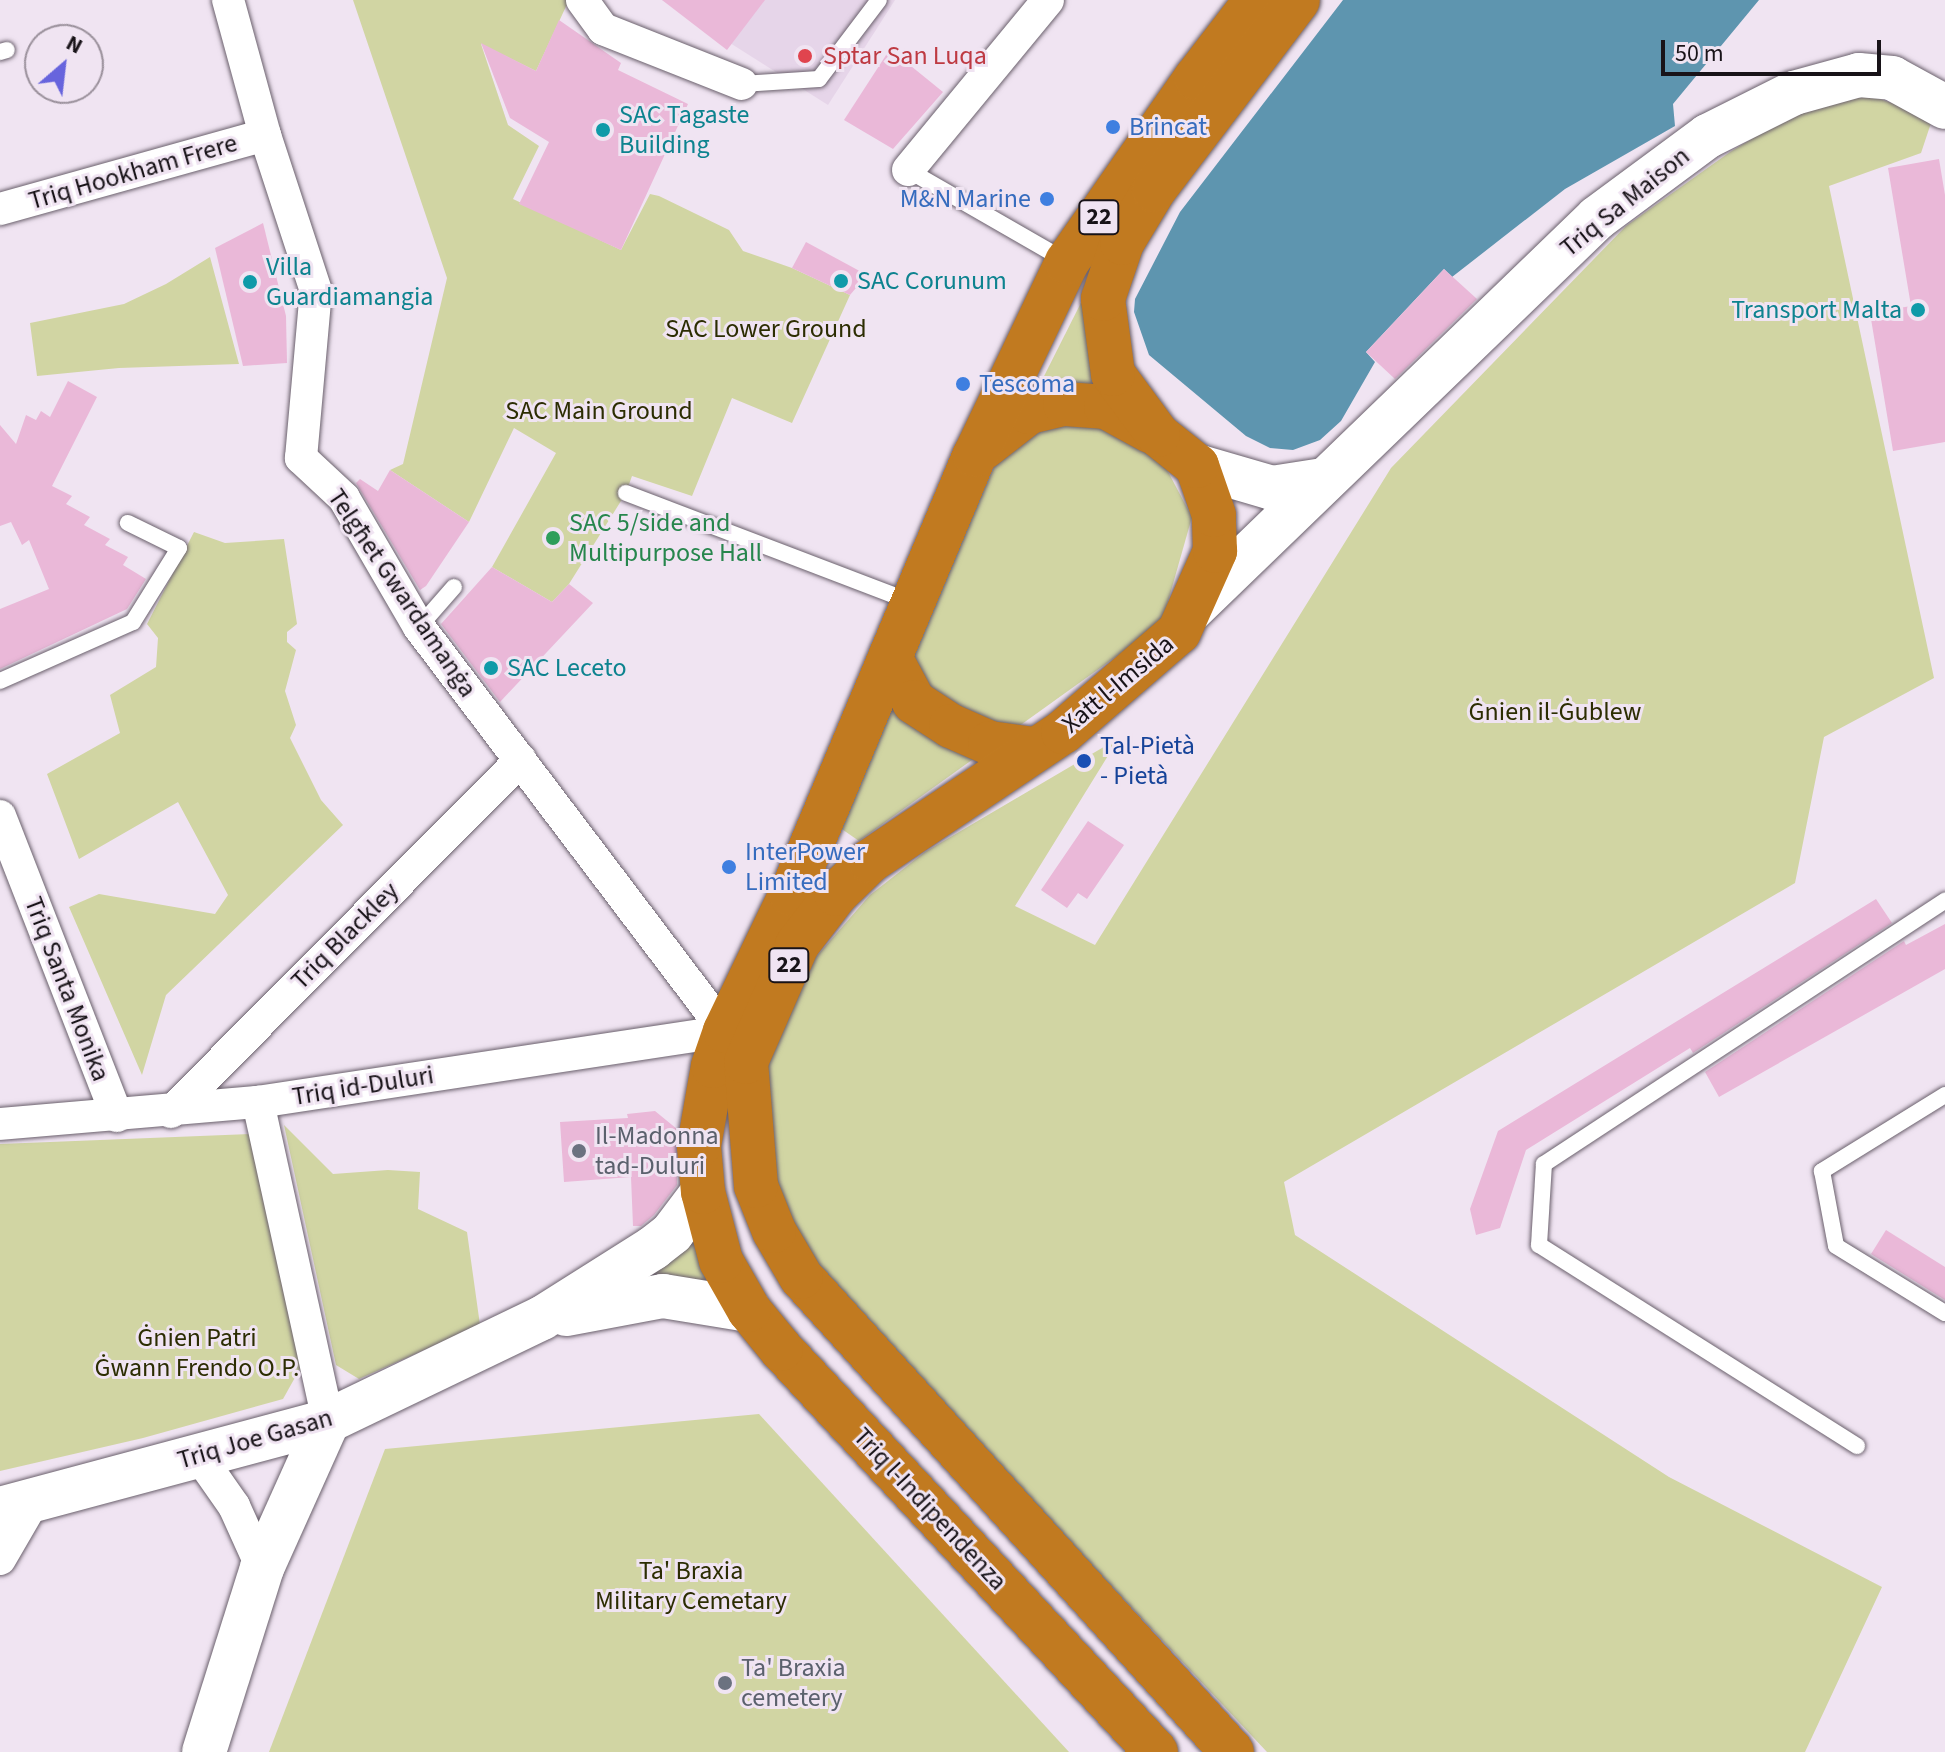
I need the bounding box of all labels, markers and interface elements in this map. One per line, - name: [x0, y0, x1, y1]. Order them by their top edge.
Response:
- north arrow: [24, 24, 104, 104]
- scale bar: [1665, 24, 1885, 74]
- text: N: [60, 27, 88, 62]
- text: 50 m: [1675, 36, 1724, 71]
- place label: Sptar San Luqa: [823, 40, 987, 72]
- marker: Sptar San Luqa: [794, 45, 816, 67]
- place label: SAC Tagaste Building: [619, 99, 749, 160]
- place label: Brincat: [1129, 111, 1207, 143]
- marker: Brincat: [1104, 118, 1122, 136]
- marker: SAC Tagaste Building: [594, 121, 612, 139]
- street label: Triq Hookham Frere: [25, 127, 241, 217]
- street label: Triq Sa Maison: [1554, 140, 1696, 264]
- place label: M&N Marine: [900, 183, 1031, 215]
- marker: M&N Marine: [1038, 190, 1056, 208]
- road number: 22: [1077, 197, 1121, 237]
- place label: Villa Guardiamangia: [266, 251, 433, 312]
- place label: SAC Corunum: [857, 265, 1007, 297]
- marker: SAC Corunum: [832, 272, 850, 290]
- marker: Villa Guardiamangia: [241, 273, 259, 291]
- place label: Transport Malta: [1731, 294, 1902, 326]
- marker: Transport Malta: [1909, 301, 1927, 319]
- park label: SAC Lower Ground: [665, 313, 867, 345]
- place label: Tescoma: [979, 368, 1075, 400]
- marker: Tescoma: [954, 375, 972, 393]
- park label: SAC Main Ground: [505, 395, 693, 427]
- street label: Telgħet Gwardamanġa: [321, 483, 483, 703]
- place label: SAC 5/side and Multipurpose Hall: [569, 507, 762, 568]
- marker: SAC 5/side and Multipurpose Hall: [544, 529, 562, 547]
- street label: Xatt l-Imsida: [1056, 628, 1180, 740]
- place label: SAC Leceto: [507, 652, 626, 684]
- marker: SAC Leceto: [482, 659, 500, 677]
- park label: Ġnien il-Ġublew: [1468, 696, 1642, 728]
- place label: Tal-Pietà - Pietà: [1100, 730, 1195, 792]
- marker: Tal-Pietà - Pietà: [1075, 752, 1093, 770]
- place label: InterPower Limited: [745, 836, 865, 898]
- marker: InterPower Limited: [720, 858, 738, 876]
- street label: Triq Blackley: [285, 876, 405, 996]
- street label: Triq Santa Monika: [18, 892, 116, 1086]
- road number: 22: [767, 945, 811, 985]
- street label: Triq id-Duluri: [290, 1059, 436, 1113]
- place label: Il-Madonna tad-Duluri: [595, 1120, 719, 1182]
- marker: Il-Madonna tad-Duluri: [570, 1142, 588, 1160]
- park label: Ġnien Patri Ġwann Frendo O.P.: [94, 1322, 300, 1384]
- street label: Triq Joe Gasan: [174, 1402, 336, 1476]
- street label: Triq l-Indipendenza: [847, 1421, 1013, 1597]
- park label: Ta' Braxia Military Cemetary: [595, 1555, 787, 1616]
- place label: Ta' Braxia cemetery: [741, 1652, 846, 1714]
- marker: Ta' Braxia cemetery: [716, 1674, 734, 1692]

